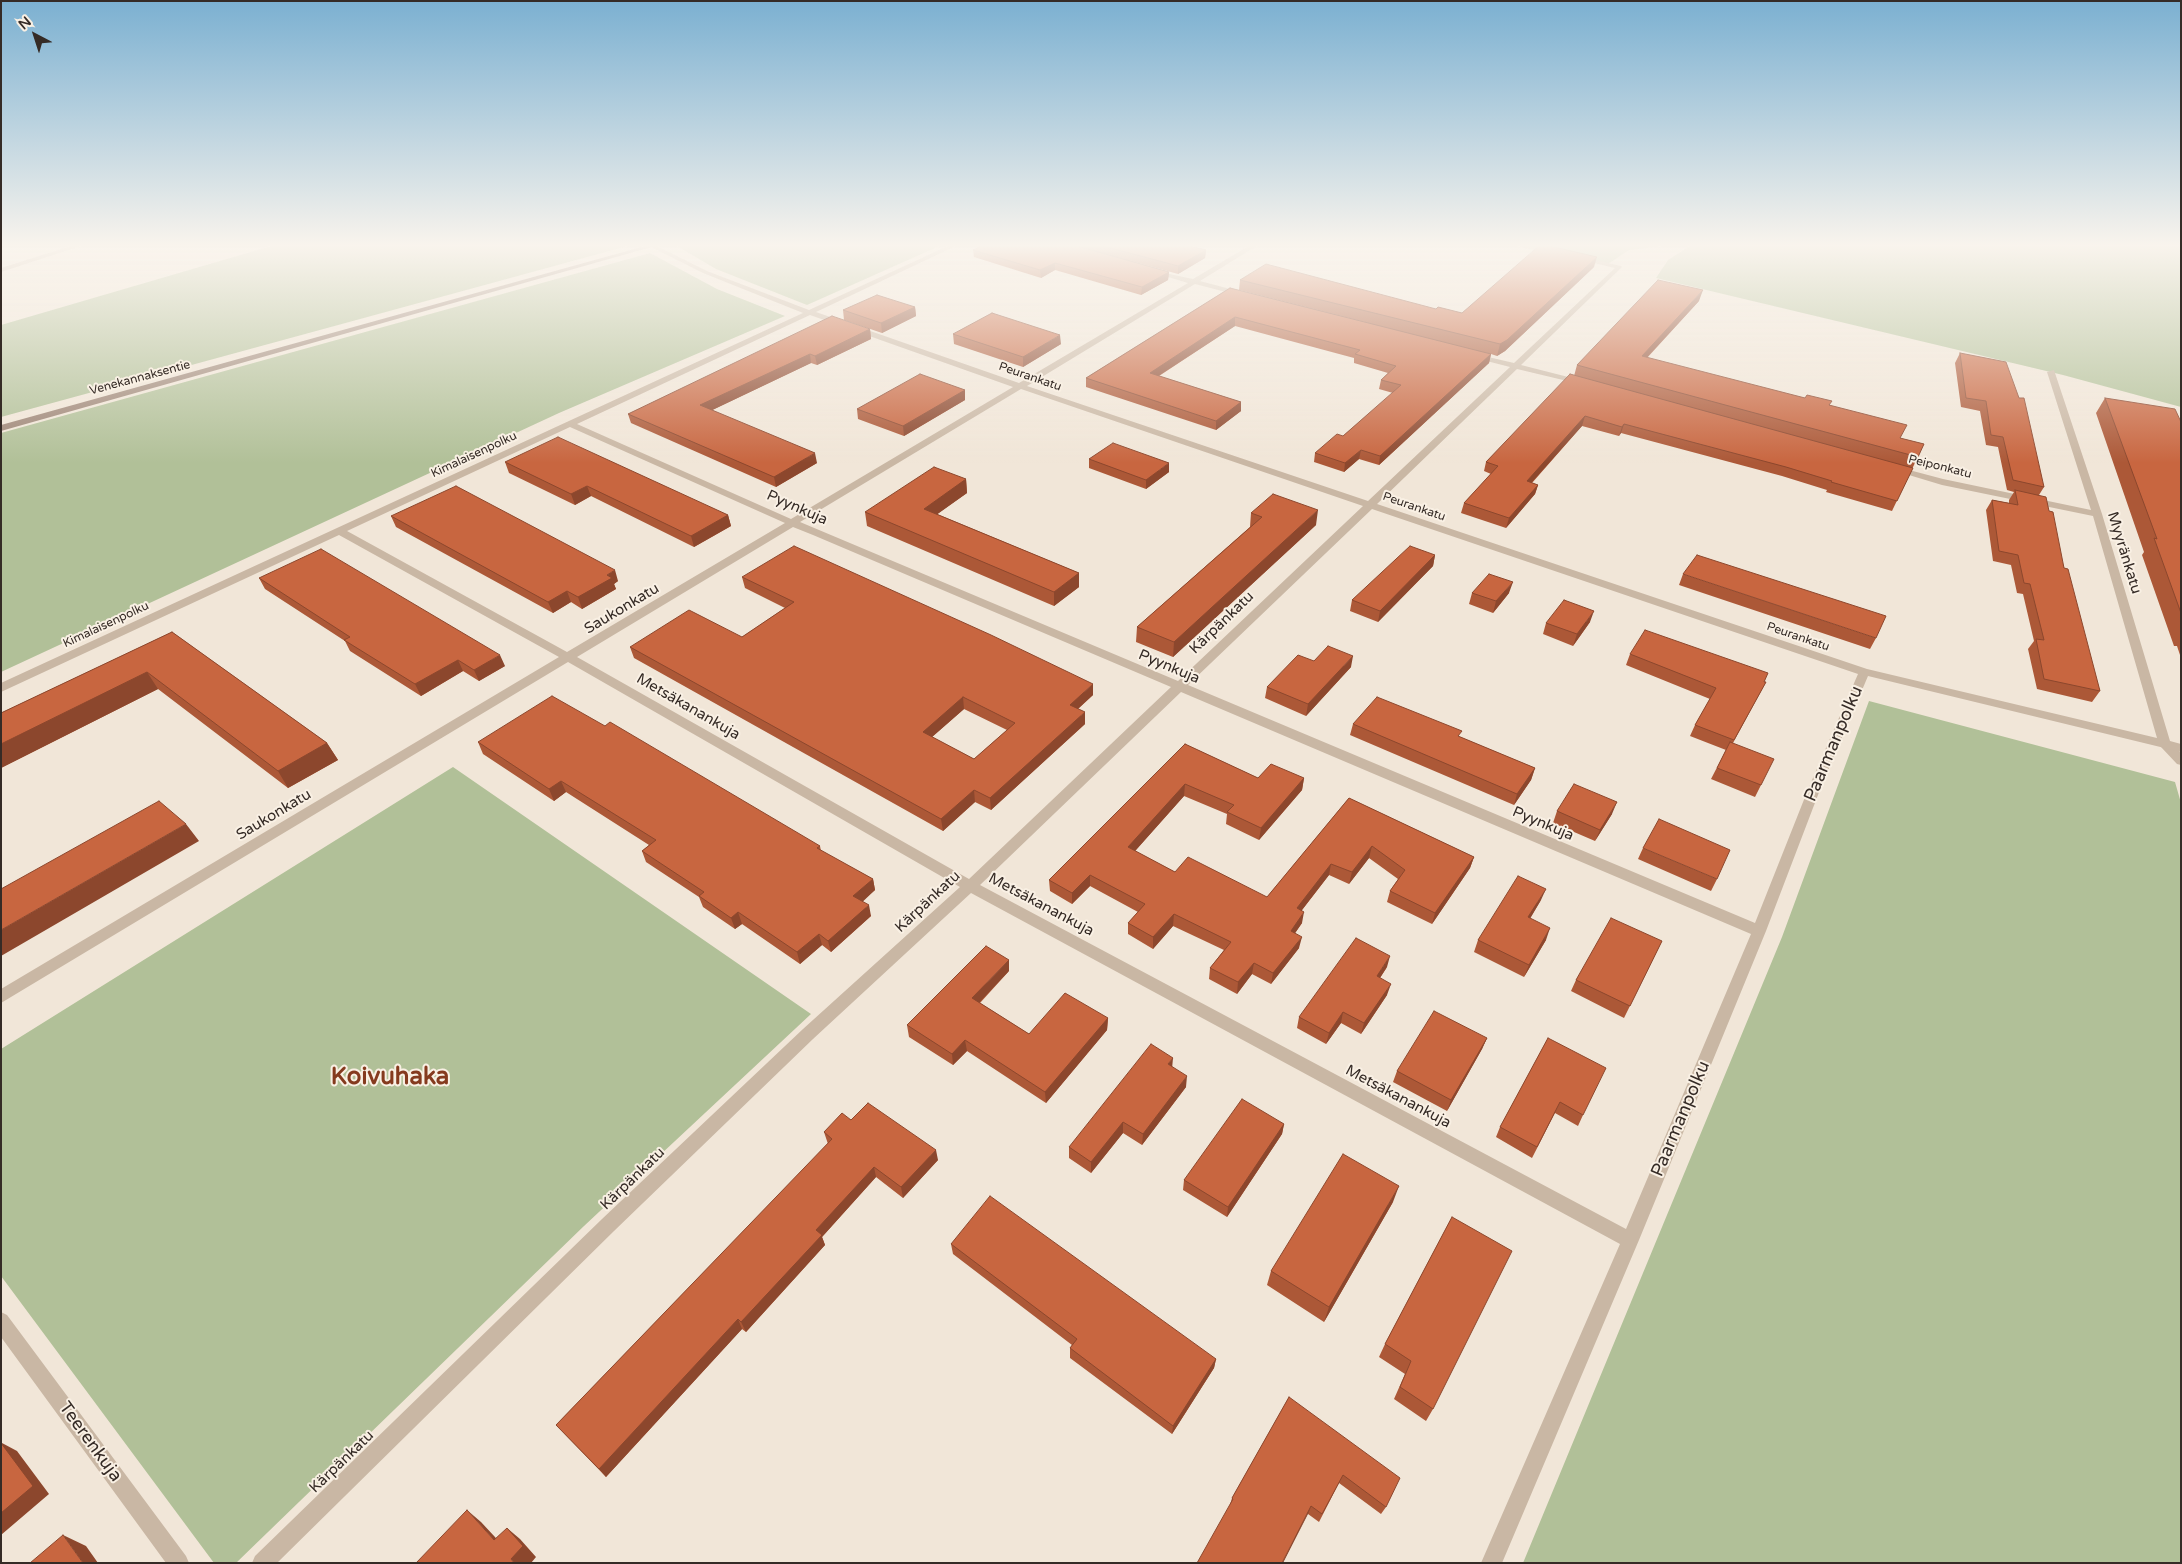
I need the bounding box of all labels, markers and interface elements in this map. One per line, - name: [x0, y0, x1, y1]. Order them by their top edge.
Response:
- north arrow: [10, 10, 60, 60]
- text: N: [15, 13, 35, 33]
- street label: Venekannaksentie: [88, 358, 192, 398]
- street label: Peurankatu: [997, 360, 1063, 394]
- street label: Kimalaisenpolku: [429, 429, 519, 481]
- street label: Peiponkatu: [1907, 452, 1973, 482]
- street label: Pyynkuja: [764, 487, 830, 529]
- street label: Peurankatu: [1381, 490, 1447, 524]
- street label: Myyränkatu: [2103, 510, 2145, 596]
- street label: Saukonkatu: [581, 580, 663, 638]
- street label: Kärpänkatu: [1186, 588, 1258, 658]
- street label: Kimalaisenpolku: [61, 599, 151, 651]
- street label: Peurankatu: [1765, 620, 1831, 654]
- street label: Pyynkuja: [1136, 646, 1202, 688]
- street label: Metsäkanankuja: [633, 670, 743, 744]
- street label: Paarmanpolku: [1800, 683, 1868, 805]
- street label: Saukonkatu: [233, 786, 315, 844]
- street label: Pyynkuja: [1510, 803, 1576, 845]
- street label: Kärpänkatu: [892, 867, 964, 937]
- street label: Metsäkanankuja: [985, 870, 1097, 940]
- street label: Paarmanpolku: [1647, 1058, 1715, 1180]
- street label: Metsäkanankuja: [1342, 1062, 1454, 1132]
- district label: Koivuhaka: [331, 1064, 449, 1092]
- street label: Kärpänkatu: [597, 1144, 669, 1214]
- street label: Teerenkuja: [54, 1398, 126, 1486]
- street label: Kärpänkatu: [306, 1427, 378, 1497]

